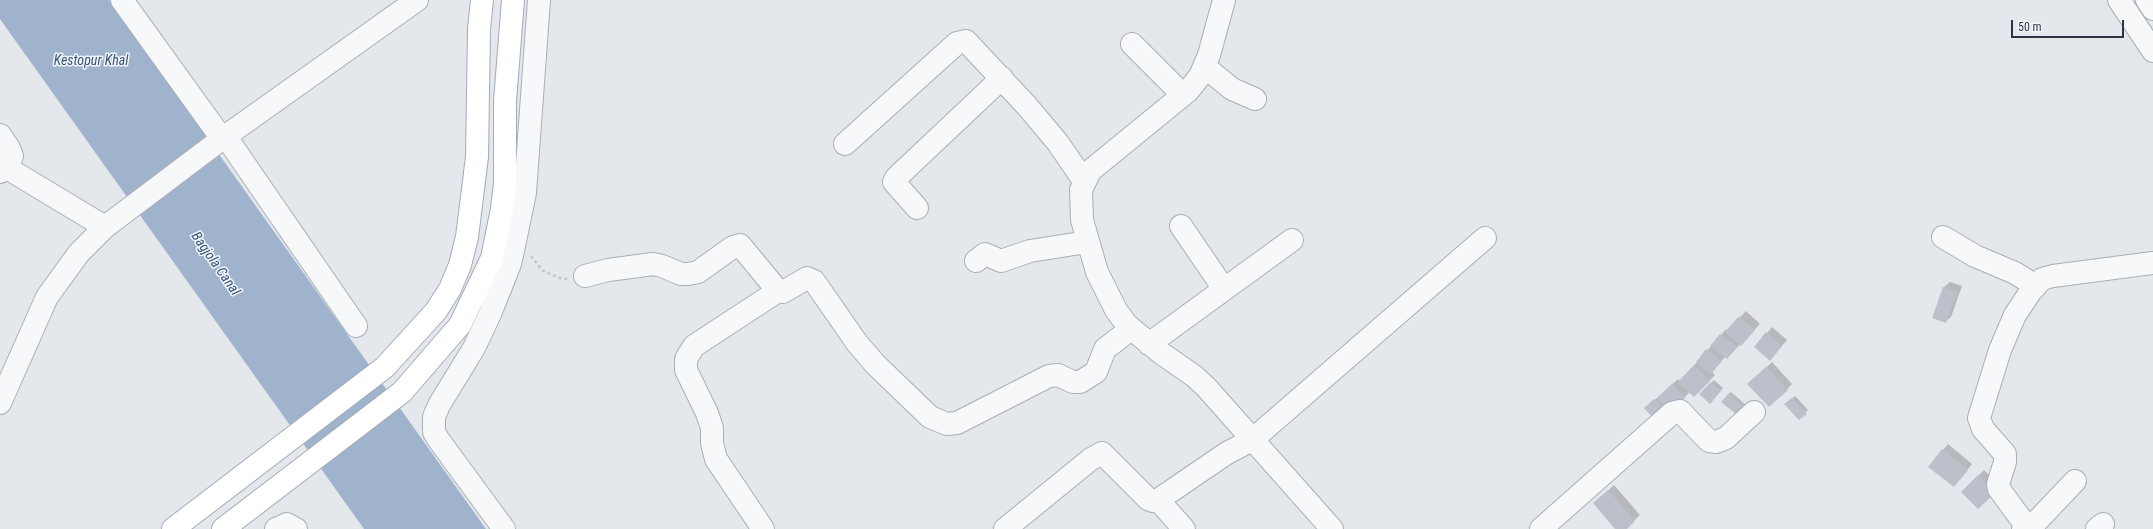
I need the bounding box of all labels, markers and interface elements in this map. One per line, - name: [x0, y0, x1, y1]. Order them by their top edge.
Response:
- scale bar: [2013, 12, 2126, 38]
- text: 50 m: [2018, 20, 2042, 34]
- water label: Kestopur Khal: [54, 53, 128, 69]
- water label: Bagjola Canal: [187, 229, 243, 299]

